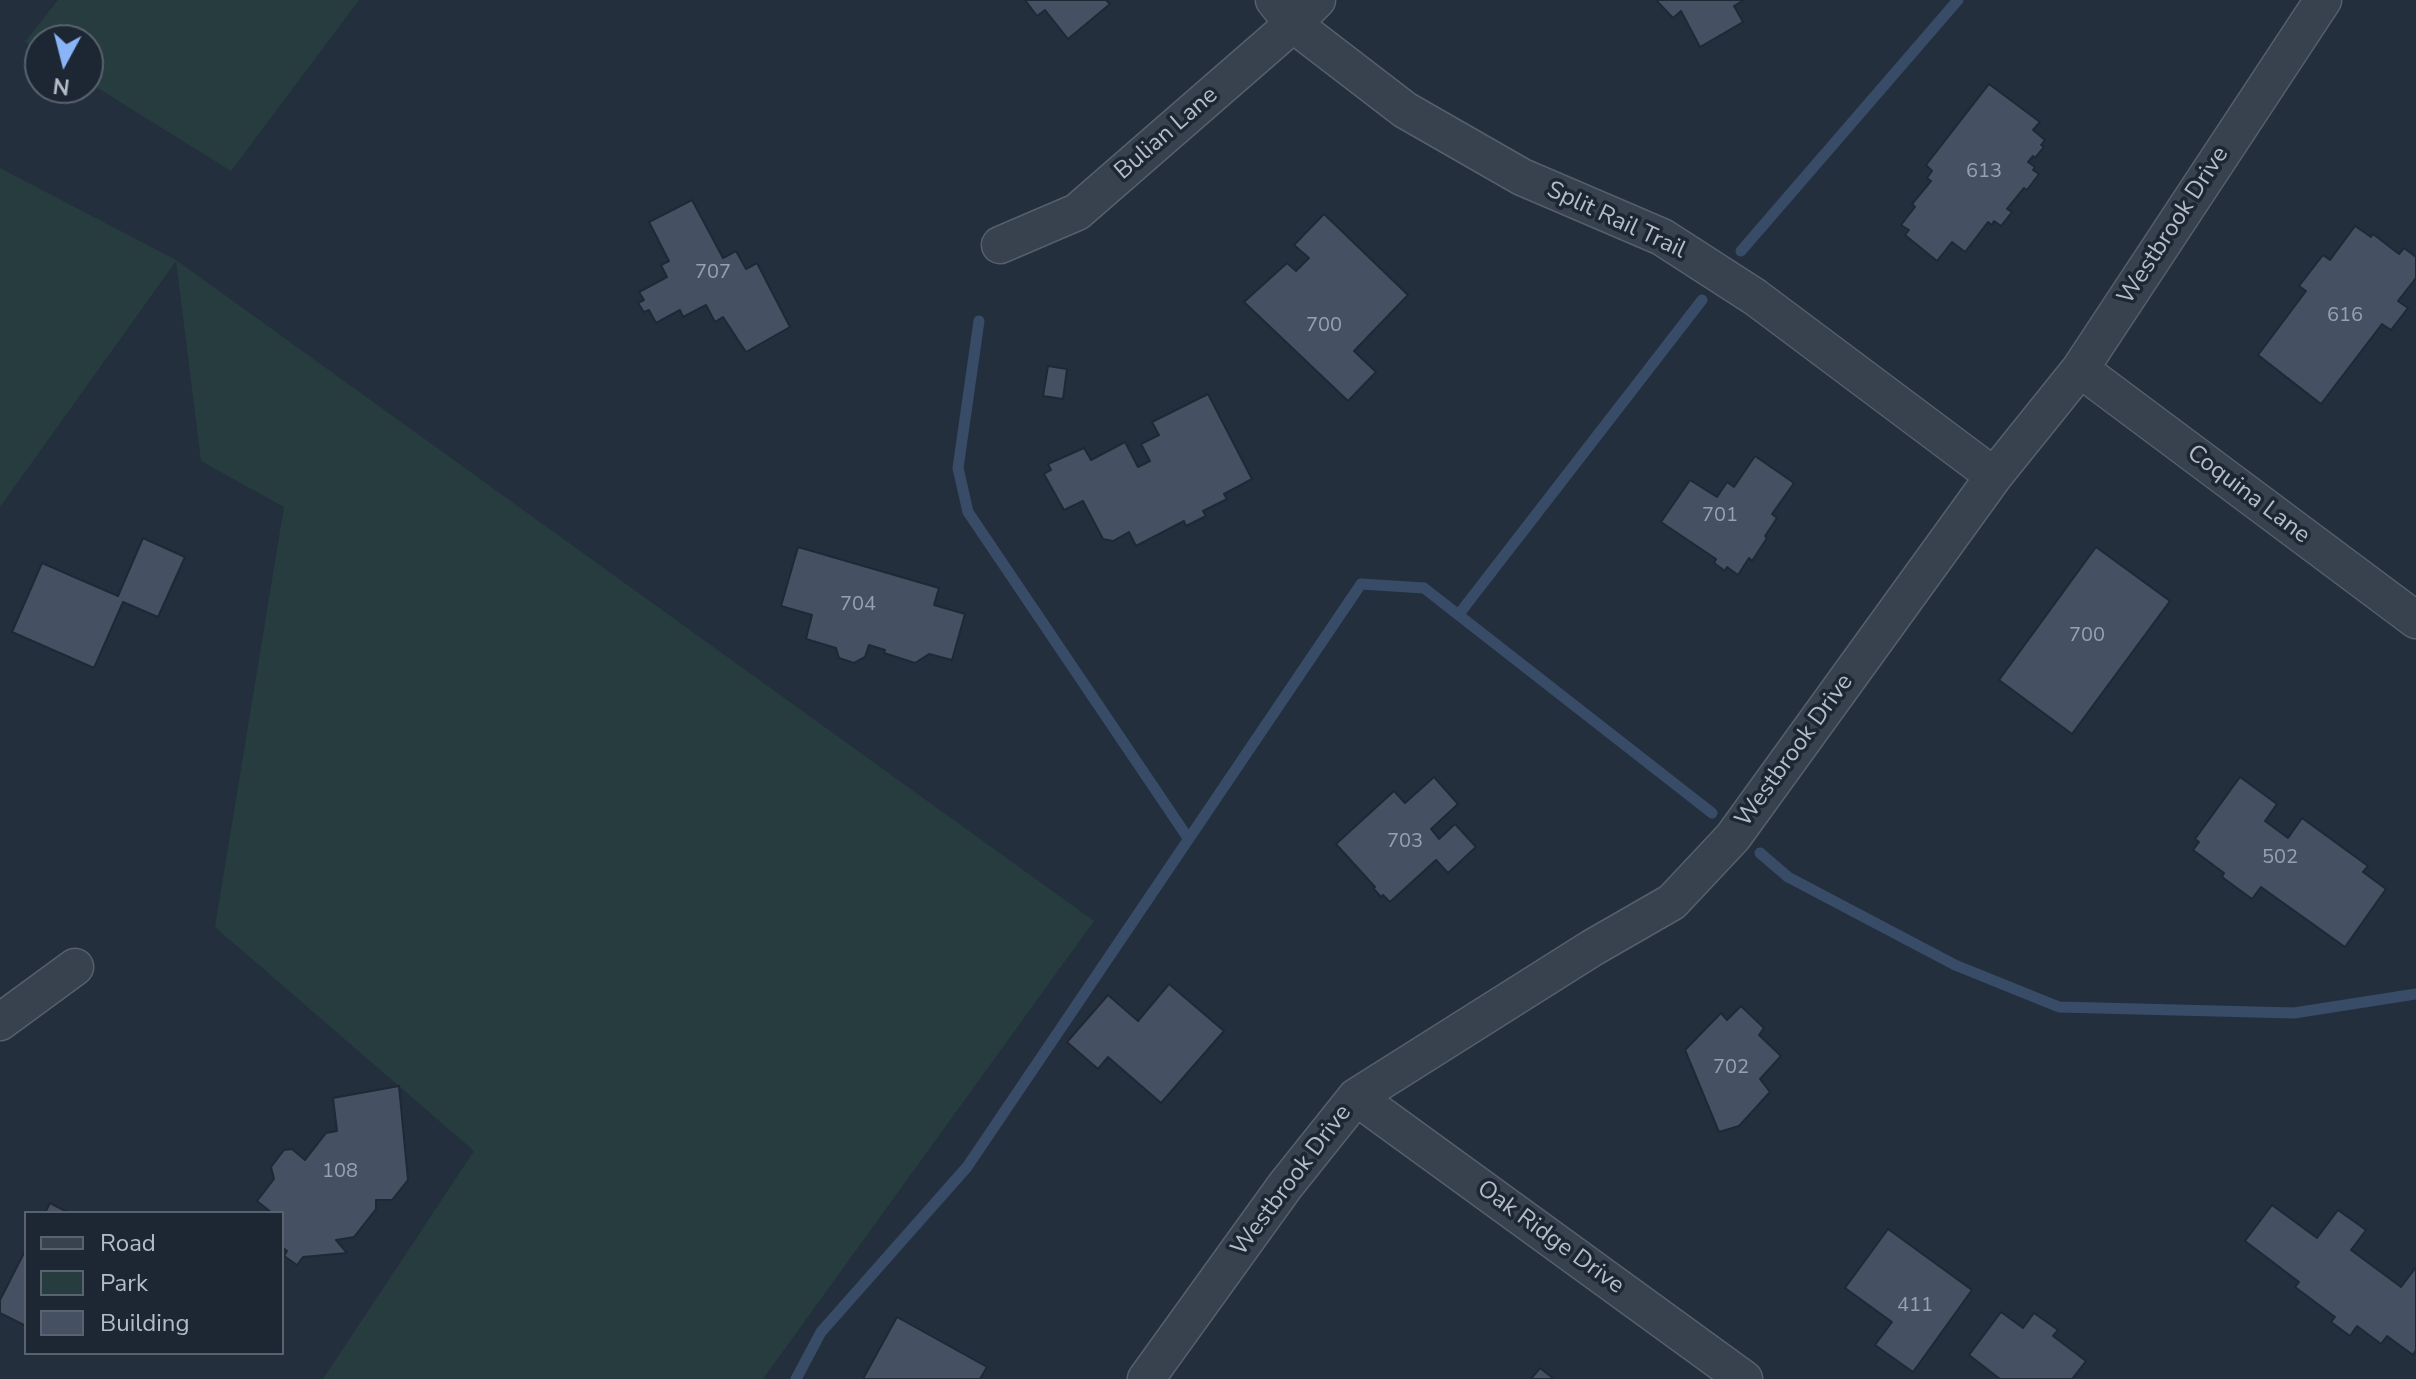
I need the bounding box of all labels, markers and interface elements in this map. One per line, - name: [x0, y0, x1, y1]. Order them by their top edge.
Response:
- north arrow: [24, 24, 104, 104]
- text: N: [51, 70, 71, 102]
- street label: Bulian Lane: [1110, 81, 1224, 187]
- street label: Westbrook Drive: [2112, 142, 2236, 310]
- house number: 613: [1966, 160, 2002, 184]
- street label: Split Rail Trail: [1542, 176, 1690, 266]
- house number: 707: [695, 261, 731, 285]
- house number: 616: [2327, 304, 2363, 328]
- house number: 700: [1306, 314, 1342, 338]
- street label: Coquina Lane: [2181, 439, 2315, 551]
- house number: 701: [1702, 504, 1738, 528]
- house number: 704: [840, 593, 876, 617]
- house number: 700: [2069, 624, 2105, 648]
- street label: Westbrook Drive: [1730, 669, 1860, 833]
- house number: 703: [1387, 830, 1423, 854]
- house number: 502: [2262, 846, 2298, 870]
- house number: 702: [1713, 1056, 1749, 1080]
- street label: Westbrook Drive: [1226, 1100, 1358, 1262]
- house number: 108: [322, 1160, 358, 1184]
- street label: Oak Ridge Drive: [1471, 1175, 1629, 1301]
- legend: [24, 1211, 284, 1355]
- text: Road: [100, 1227, 156, 1259]
- text: Park: [100, 1267, 148, 1299]
- house number: 411: [1897, 1294, 1933, 1318]
- text: Building: [100, 1307, 190, 1339]

